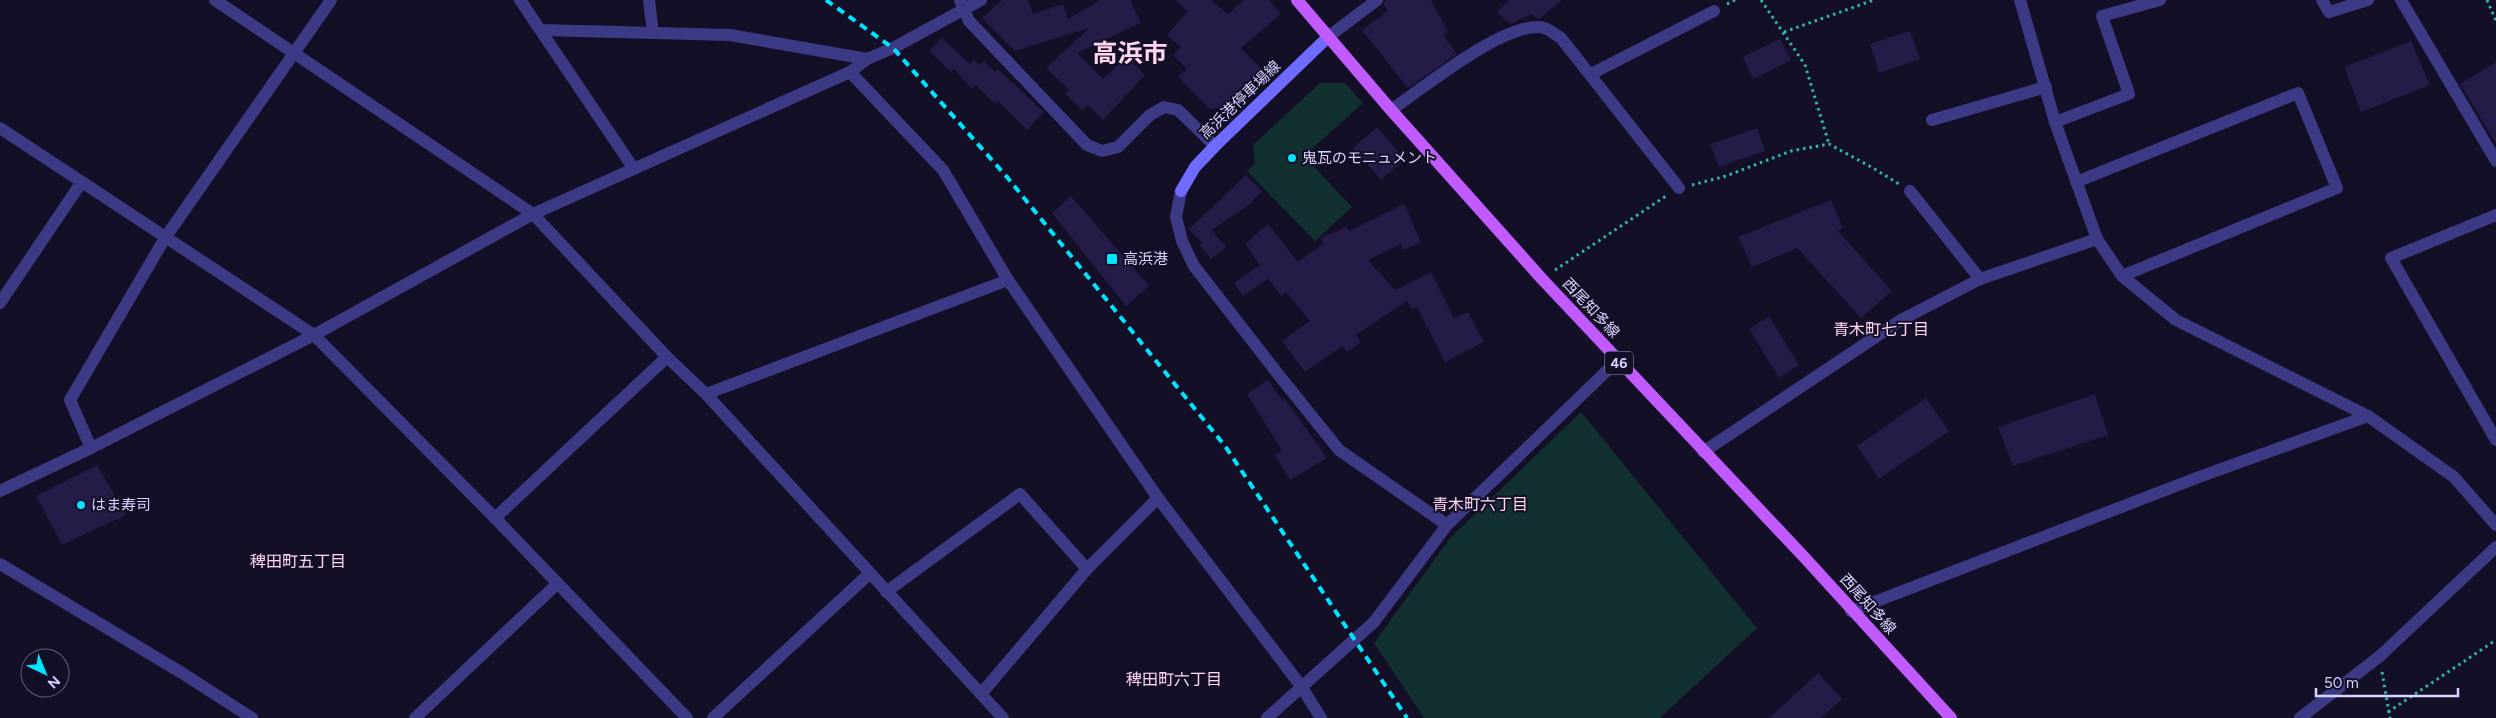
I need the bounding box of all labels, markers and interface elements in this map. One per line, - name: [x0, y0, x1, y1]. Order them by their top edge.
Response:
- district label: 高浜市: [1092, 38, 1168, 68]
- street label: 高浜港停車場線: [1196, 57, 1284, 143]
- place label: 鬼瓦のモニュメント: [1302, 149, 1437, 167]
- marker: 鬼瓦のモニュメント: [1286, 152, 1298, 164]
- place label: 高浜港: [1123, 250, 1168, 268]
- marker: 高浜港: [1105, 252, 1119, 266]
- street label: 西尾知多線: [1559, 274, 1623, 342]
- district label: 青木町七丁目: [1833, 320, 1929, 339]
- road number: 46: [1605, 352, 1633, 374]
- district label: 青木町六丁目: [1432, 495, 1528, 514]
- place label: はま寿司: [91, 496, 151, 514]
- marker: はま寿司: [75, 499, 87, 511]
- district label: 稗田町五丁目: [250, 552, 346, 571]
- street label: 西尾知多線: [1836, 570, 1900, 638]
- north arrow: [20, 648, 70, 698]
- scale bar: [2316, 666, 2458, 698]
- district label: 稗田町六丁目: [1126, 670, 1222, 689]
- text: N: [44, 672, 63, 692]
- text: 50 m: [2324, 674, 2359, 692]

